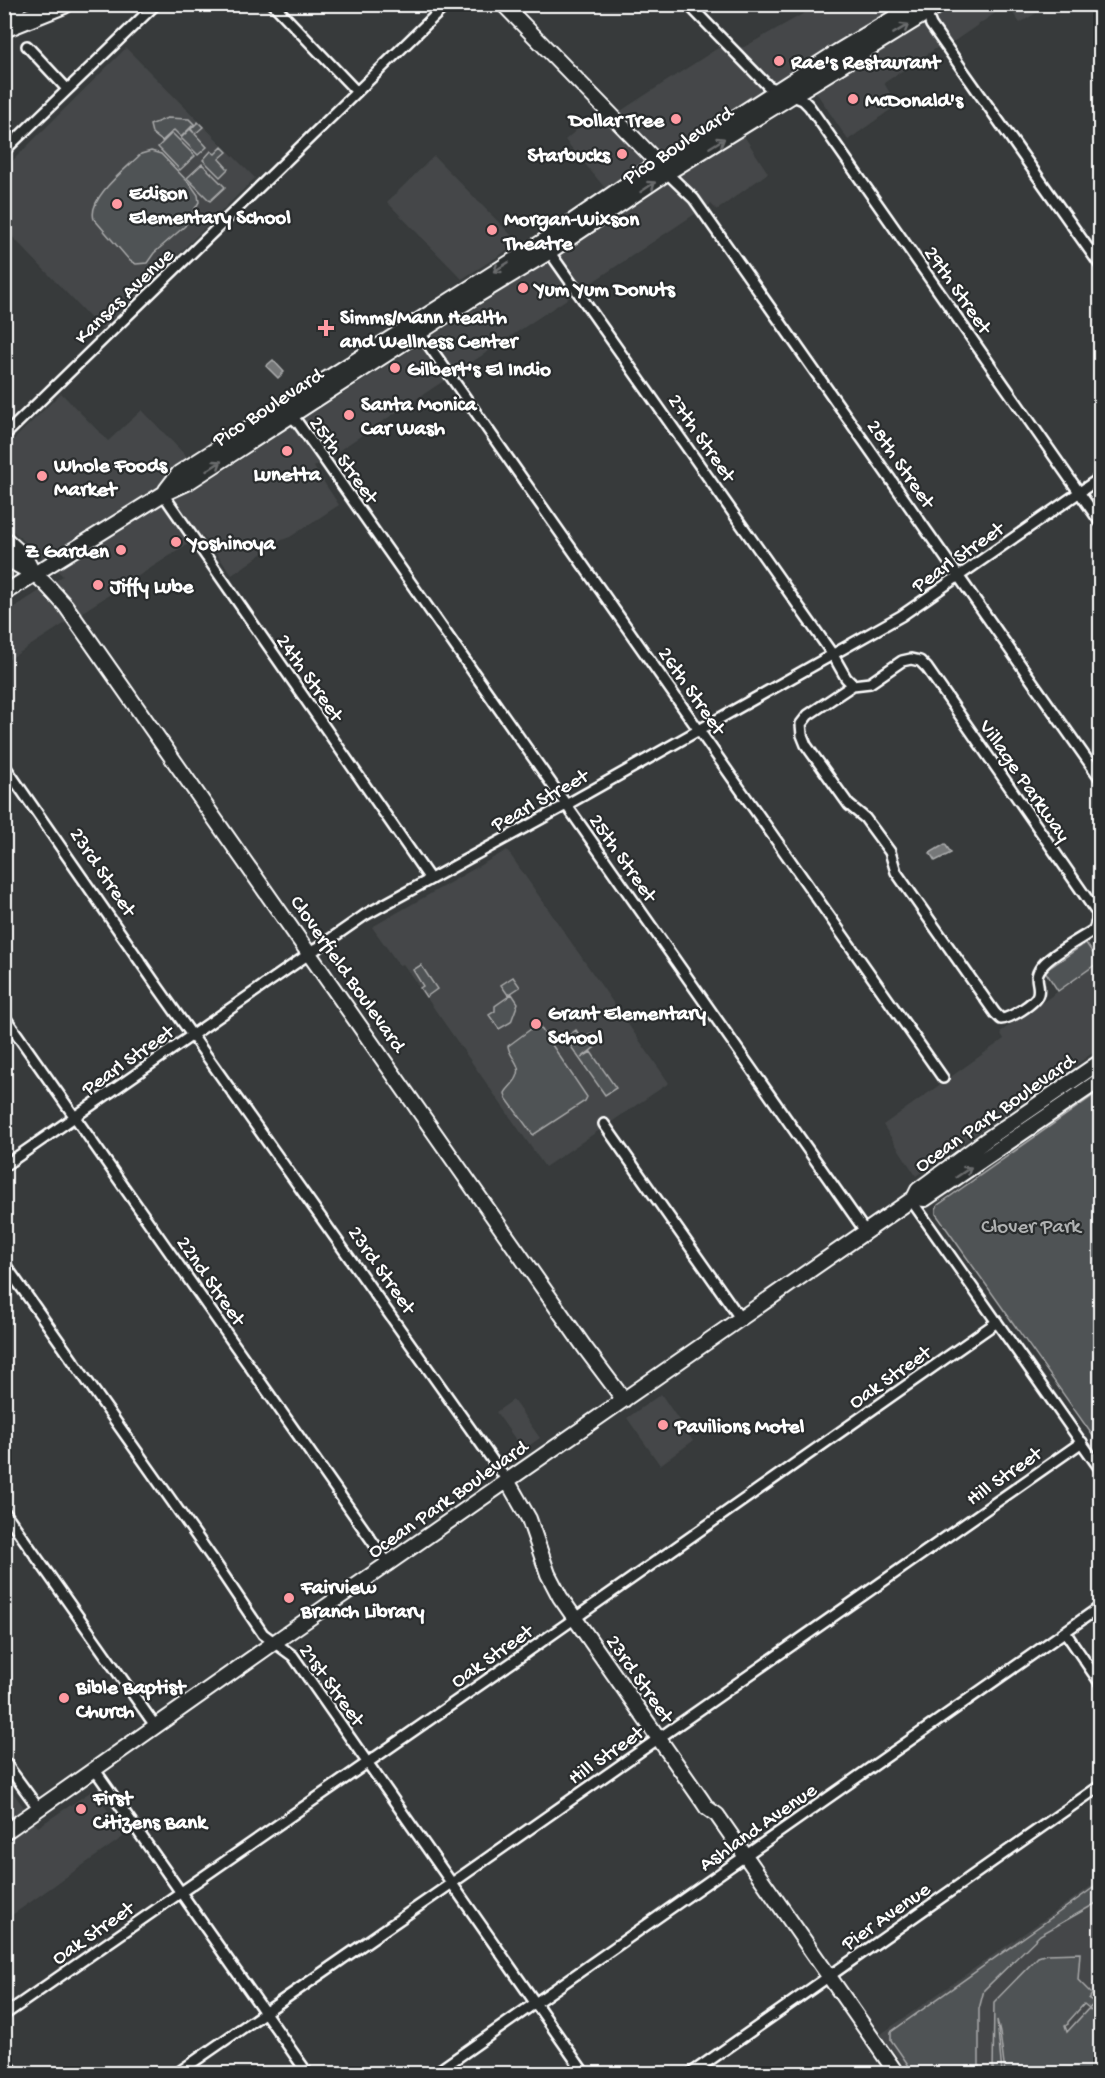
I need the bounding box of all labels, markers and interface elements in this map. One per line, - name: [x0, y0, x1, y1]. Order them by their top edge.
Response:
- one-way arrow: [892, 22, 909, 34]
- place label: Rae's Restaurant: [790, 52, 942, 77]
- marker: Rae's Restaurant: [772, 54, 786, 68]
- place label: McDonald's: [865, 90, 964, 115]
- marker: McDonald's: [846, 92, 860, 106]
- street label: Pico Boulevard: [618, 101, 740, 192]
- place label: Dollar Tree: [567, 110, 665, 135]
- marker: Dollar Tree: [669, 112, 683, 126]
- one-way arrow: [708, 136, 725, 148]
- place label: Starbucks: [527, 145, 611, 170]
- marker: Starbucks: [615, 147, 629, 161]
- one-way arrow: [639, 181, 655, 193]
- place label: Edison Elementary School: [129, 183, 291, 232]
- marker: Edison Elementary School: [110, 197, 124, 211]
- place label: Morgan-Wixson Theatre: [502, 209, 640, 258]
- marker: Morgan-Wixson Theatre: [485, 223, 499, 237]
- street label: 29th Street: [917, 242, 997, 342]
- street label: Kansas Avenue: [71, 243, 181, 351]
- one-way arrow: [493, 262, 510, 274]
- place label: Yum Yum Donuts: [532, 279, 676, 304]
- marker: Yum Yum Donuts: [516, 281, 530, 295]
- place label: Simms/Mann Health and Wellness Center: [339, 307, 520, 356]
- marker: Simms/Mann Health and Wellness Center: [317, 319, 335, 337]
- place label: Gilbert's El Indio: [407, 359, 551, 384]
- marker: Gilbert's El Indio: [388, 361, 402, 375]
- street label: Pico Boulevard: [208, 363, 330, 454]
- street label: 27th Street: [661, 390, 741, 490]
- place label: Santa Monica Car Wash: [360, 394, 478, 443]
- marker: Santa Monica Car Wash: [342, 408, 356, 422]
- street label: 25th Street: [302, 412, 384, 512]
- street label: 28th Street: [859, 416, 940, 516]
- marker: Lunetta: [280, 444, 294, 458]
- place label: Whole Foods Market: [53, 455, 168, 504]
- one-way arrow: [205, 459, 222, 471]
- place label: Lunetta: [253, 464, 322, 489]
- marker: Whole Foods Market: [35, 469, 49, 483]
- street label: Pearl Street: [907, 517, 1012, 600]
- place label: Yoshinoya: [185, 533, 276, 558]
- marker: Yoshinoya: [169, 535, 183, 549]
- place label: Z Garden: [25, 541, 110, 566]
- marker: Z Garden: [114, 543, 128, 557]
- place label: Jiffy Lube: [109, 576, 194, 601]
- marker: Jiffy Lube: [91, 578, 105, 592]
- street label: 24th Street: [269, 630, 349, 730]
- street label: 26th Street: [651, 643, 731, 743]
- street label: Village Parkway: [971, 715, 1074, 848]
- street label: Pearl Street: [487, 764, 596, 839]
- street label: 25th Street: [582, 810, 662, 910]
- street label: 23rd Street: [62, 824, 141, 924]
- street label: Cloverfield Boulevard: [283, 892, 411, 1060]
- place label: Grant Elementary School: [548, 1003, 707, 1052]
- marker: Grant Elementary School: [529, 1017, 543, 1031]
- street label: Pearl Street: [77, 1020, 182, 1103]
- street label: Ocean Park Boulevard: [911, 1049, 1082, 1180]
- one-way arrow: [956, 1166, 973, 1179]
- park label: Clover Park: [981, 1216, 1083, 1241]
- street label: 23rd Street: [341, 1222, 421, 1322]
- street label: 22nd Street: [169, 1232, 251, 1334]
- street label: Oak Street: [845, 1340, 939, 1416]
- place label: Pavilions Motel: [674, 1416, 805, 1441]
- marker: Pavilions Motel: [656, 1418, 670, 1432]
- street label: Ocean Park Boulevard: [364, 1435, 535, 1566]
- street label: Hill Street: [962, 1441, 1050, 1513]
- place label: Fairview Branch Library: [300, 1577, 425, 1626]
- marker: Fairview Branch Library: [282, 1591, 296, 1605]
- street label: Oak Street: [447, 1619, 541, 1695]
- street label: 23rd Street: [599, 1631, 679, 1731]
- street label: 21st Street: [292, 1640, 370, 1734]
- place label: Bible Baptist Church: [75, 1677, 187, 1726]
- marker: Bible Baptist Church: [57, 1691, 71, 1705]
- street label: Hill Street: [564, 1720, 652, 1792]
- street label: Ashland Avenue: [695, 1778, 824, 1879]
- place label: First Citizens Bank: [92, 1788, 209, 1837]
- marker: First Citizens Bank: [74, 1802, 88, 1816]
- street label: Pier Avenue: [837, 1878, 937, 1958]
- street label: Oak Street: [48, 1896, 142, 1972]

